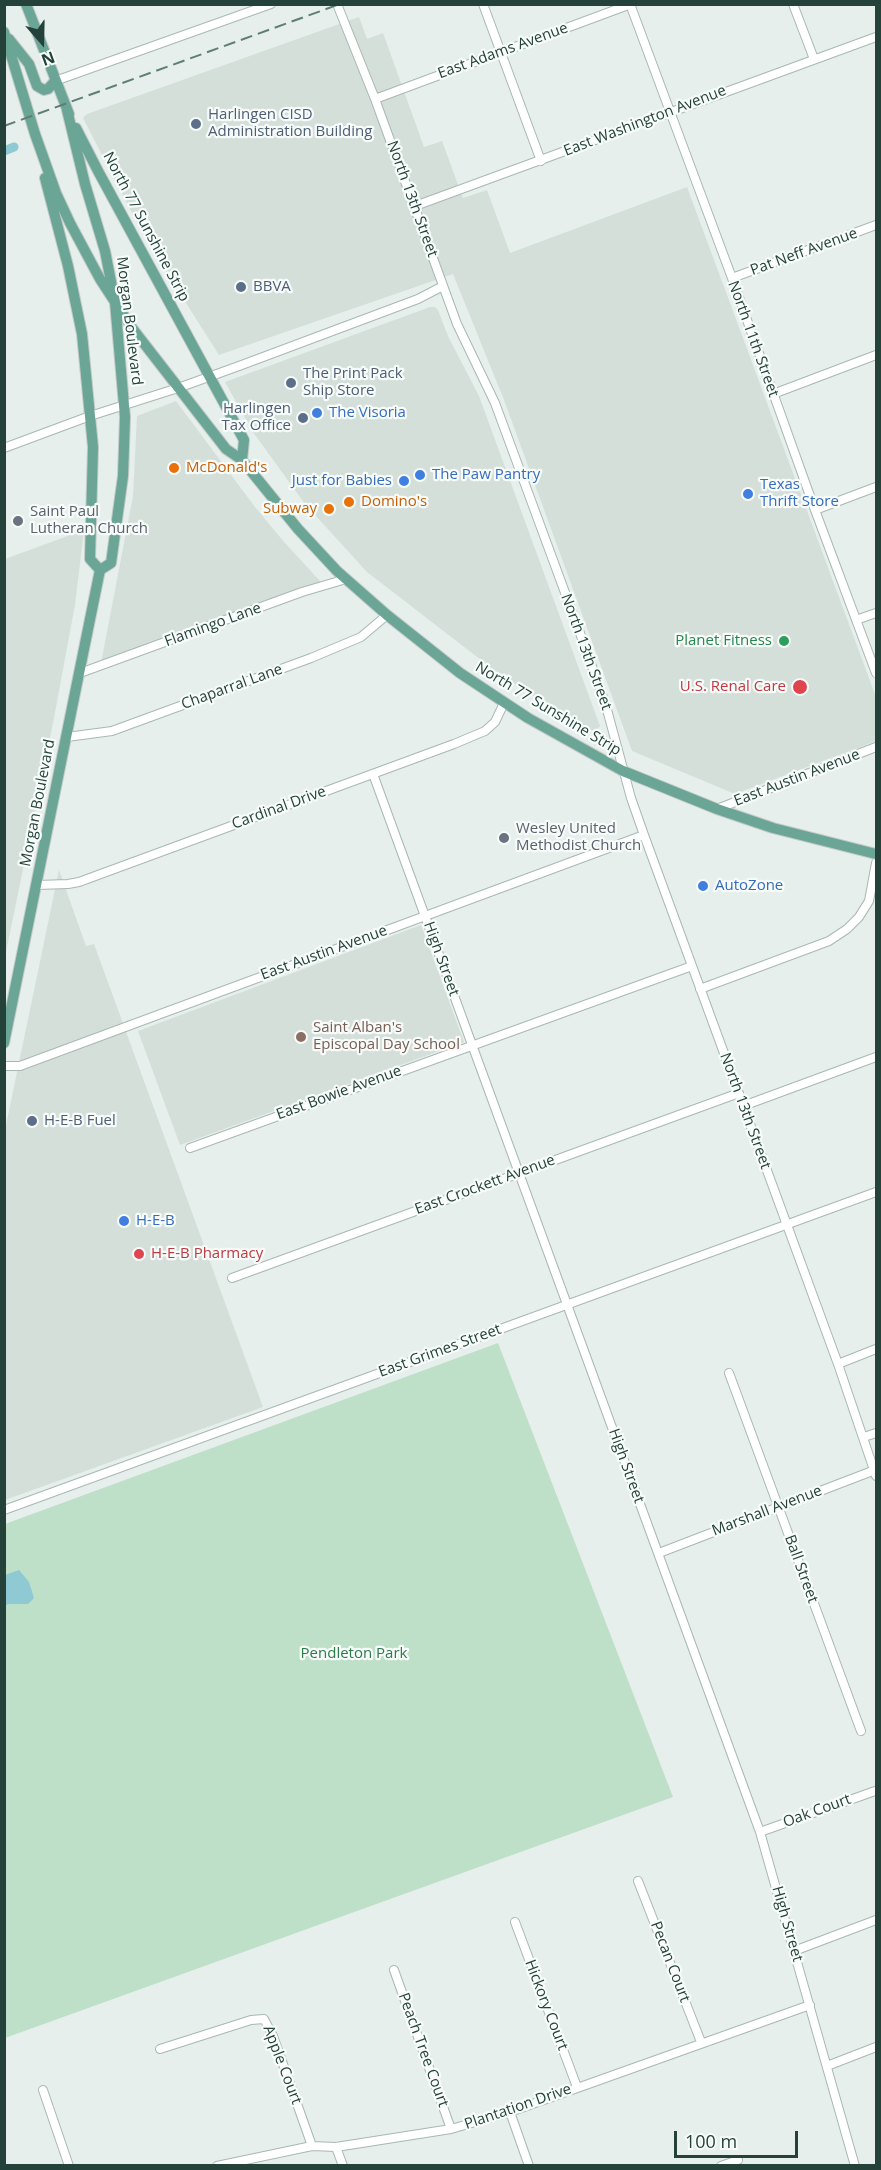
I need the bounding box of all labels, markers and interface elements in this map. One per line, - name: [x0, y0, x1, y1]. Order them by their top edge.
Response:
- north arrow: [12, 12, 72, 72]
- street label: East Adams Avenue: [435, 19, 571, 83]
- text: N: [38, 46, 58, 71]
- street label: East Washington Avenue: [561, 82, 729, 160]
- place label: Harlingen CISD Administration Building: [208, 106, 372, 141]
- marker: Harlingen CISD Administration Building: [189, 117, 203, 131]
- street label: North 13th Street: [383, 138, 441, 260]
- street label: North 77 Sunshine Strip: [99, 149, 193, 305]
- street label: Pat Neff Avenue: [748, 224, 860, 280]
- street label: Morgan Boulevard: [112, 256, 146, 386]
- place label: BBVA: [253, 278, 291, 296]
- street label: North 11th Street: [724, 278, 782, 400]
- marker: BBVA: [234, 280, 248, 294]
- place label: The Print Pack Ship Store: [303, 365, 403, 400]
- marker: The Print Pack Ship Store: [284, 376, 298, 390]
- place label: Harlingen Tax Office: [222, 400, 291, 435]
- place label: The Visoria: [329, 404, 406, 422]
- marker: The Visoria: [310, 406, 324, 420]
- marker: Harlingen Tax Office: [296, 411, 310, 425]
- place label: McDonald's: [186, 459, 268, 477]
- marker: McDonald's: [167, 461, 181, 475]
- place label: The Paw Pantry: [432, 466, 540, 484]
- marker: The Paw Pantry: [413, 468, 427, 482]
- place label: Just for Babies: [292, 472, 392, 490]
- marker: Just for Babies: [397, 474, 411, 488]
- place label: Texas Thrift Store: [760, 476, 839, 511]
- marker: Texas Thrift Store: [741, 487, 755, 501]
- place label: Domino's: [361, 493, 427, 511]
- marker: Domino's: [342, 495, 356, 509]
- place label: Subway: [263, 500, 317, 518]
- marker: Subway: [322, 502, 336, 516]
- place label: Saint Paul Lutheran Church: [30, 503, 148, 538]
- marker: Saint Paul Lutheran Church: [11, 514, 25, 528]
- street label: North 13th Street: [557, 591, 615, 713]
- street label: Flamingo Lane: [162, 599, 264, 651]
- place label: Planet Fitness: [675, 632, 772, 650]
- marker: Planet Fitness: [777, 634, 791, 648]
- street label: North 77 Sunshine Strip: [472, 658, 624, 760]
- street label: Chaparral Lane: [179, 660, 285, 714]
- place label: U.S. Renal Care: [680, 678, 786, 696]
- marker: U.S. Renal Care: [791, 678, 809, 696]
- street label: Morgan Boulevard: [17, 738, 59, 868]
- street label: East Austin Avenue: [732, 746, 862, 810]
- street label: Cardinal Drive: [229, 783, 329, 833]
- place label: Wesley United Methodist Church: [516, 820, 641, 855]
- marker: Wesley United Methodist Church: [497, 831, 511, 845]
- place label: AutoZone: [715, 877, 783, 895]
- marker: AutoZone: [696, 879, 710, 893]
- street label: High Street: [419, 919, 463, 999]
- street label: East Austin Avenue: [258, 922, 390, 984]
- place label: Saint Alban's Episcopal Day School: [313, 1019, 460, 1054]
- marker: Saint Alban's Episcopal Day School: [294, 1030, 308, 1044]
- street label: North 13th Street: [716, 1050, 774, 1172]
- street label: East Bowie Avenue: [274, 1062, 404, 1124]
- place label: H-E-B Fuel: [44, 1112, 116, 1130]
- marker: H-E-B Fuel: [25, 1114, 39, 1128]
- street label: East Crockett Avenue: [412, 1151, 558, 1219]
- place label: H-E-B: [136, 1212, 175, 1230]
- marker: H-E-B: [117, 1214, 131, 1228]
- place label: H-E-B Pharmacy: [151, 1245, 263, 1263]
- marker: H-E-B Pharmacy: [132, 1247, 146, 1261]
- street label: East Grimes Street: [376, 1320, 504, 1382]
- street label: High Street: [604, 1426, 648, 1506]
- street label: Marshall Avenue: [709, 1482, 825, 1540]
- street label: Ball Street: [780, 1532, 822, 1606]
- park label: Pendleton Park: [301, 1645, 407, 1663]
- street label: Oak Court: [781, 1790, 853, 1832]
- street label: High Street: [768, 1884, 806, 1964]
- street label: Pecan Court: [646, 1919, 694, 2005]
- street label: Hickory Court: [520, 1957, 572, 2053]
- street label: Peach Tree Court: [394, 1990, 452, 2110]
- street label: Apple Court: [259, 2023, 305, 2107]
- street label: Plantation Drive: [462, 2080, 574, 2134]
- scale bar: [677, 2119, 802, 2157]
- text: 100 m: [685, 2129, 737, 2153]

